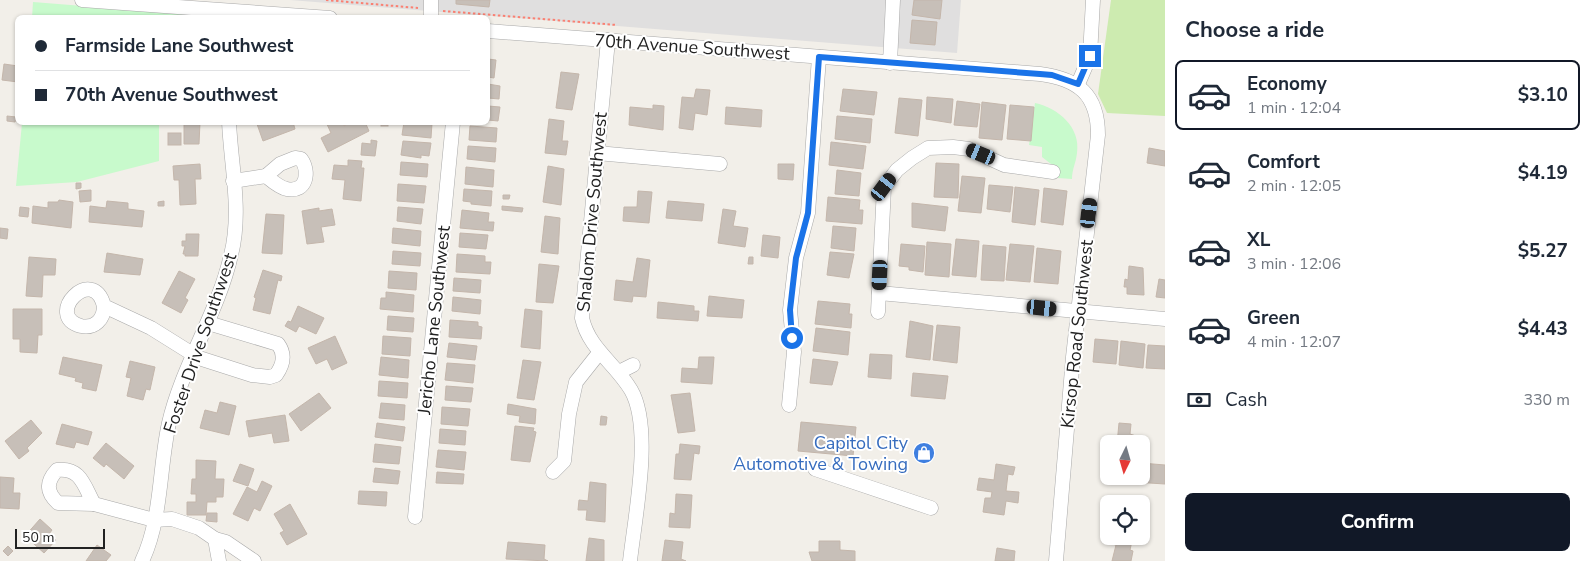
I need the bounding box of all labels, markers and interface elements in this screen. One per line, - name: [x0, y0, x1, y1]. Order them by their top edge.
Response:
- text: Choose a ride: [1185, 15, 1324, 45]
- street label: 70th Avenue Southwest: [594, 28, 791, 66]
- text: Farmside Lane Southwest: [65, 33, 293, 59]
- route end: [1079, 45, 1101, 67]
- text: Economy: [1247, 71, 1327, 97]
- icon: car: [1187, 73, 1232, 118]
- text: 70th Avenue Southwest: [65, 82, 278, 108]
- text: $3.10: [1518, 82, 1568, 108]
- text: 1 min · 12:04: [1247, 97, 1341, 119]
- street label: Shalom Drive Southwest: [571, 110, 613, 313]
- car: [964, 141, 997, 167]
- text: Comfort: [1247, 149, 1320, 175]
- icon: car: [1187, 151, 1232, 196]
- text: $4.19: [1518, 160, 1568, 186]
- car: [868, 171, 899, 203]
- text: 2 min · 12:05: [1247, 175, 1341, 197]
- car: [1079, 197, 1098, 229]
- street label: Jericho Lane Southwest: [412, 224, 456, 417]
- text: XL: [1247, 227, 1270, 253]
- icon: car: [1187, 229, 1232, 274]
- street label: Kirsop Road Southwest: [1055, 238, 1099, 429]
- text: $5.27: [1518, 238, 1568, 264]
- street label: Foster Drive Southwest: [158, 249, 242, 436]
- text: 3 min · 12:06: [1247, 253, 1341, 275]
- car: [871, 260, 888, 290]
- car: [1026, 299, 1057, 317]
- text: Green: [1247, 305, 1300, 331]
- icon: car: [1187, 307, 1232, 352]
- text: $4.43: [1518, 316, 1568, 342]
- route start: [781, 327, 803, 349]
- text: 4 min · 12:07: [1247, 331, 1341, 353]
- icon: cash: [1185, 386, 1213, 414]
- text: Cash: [1225, 387, 1267, 413]
- text: 330 m: [1523, 389, 1570, 411]
- place label: Capitol City Automotive & Towing: [733, 431, 909, 476]
- north arrow: [1100, 435, 1150, 485]
- map controls: [1100, 435, 1150, 545]
- shop icon: Capitol City Automotive & Towing: [912, 441, 936, 465]
- button: Confirm: [1185, 493, 1570, 551]
- button: locate: [1100, 495, 1150, 545]
- scale bar: [15, 526, 105, 549]
- text: 50 m: [22, 528, 54, 547]

